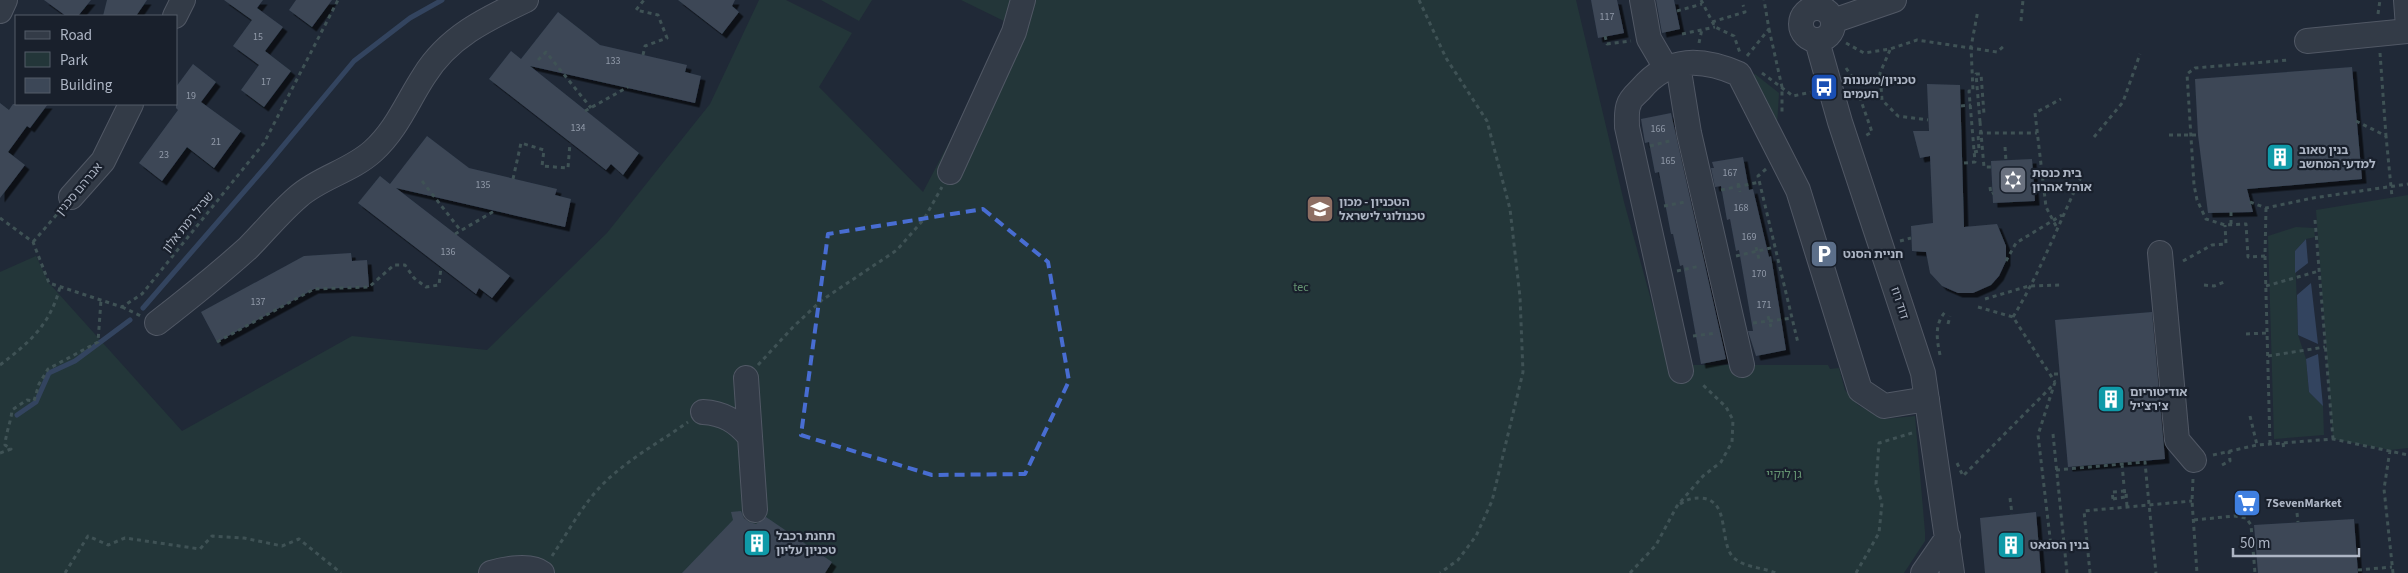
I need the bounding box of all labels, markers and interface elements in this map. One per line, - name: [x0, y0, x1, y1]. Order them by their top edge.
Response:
- house number: 117: [1600, 10, 1614, 24]
- legend: [15, 15, 178, 105]
- text: Road: [60, 25, 92, 46]
- house number: 15: [253, 30, 263, 44]
- text: Park: [60, 50, 89, 71]
- house number: 133: [606, 54, 620, 68]
- bus stop icon: טכניון/מעונות העמים: [1809, 72, 1839, 102]
- place label: טכניון/מעונות העמים: [1843, 72, 1916, 103]
- text: Building: [60, 75, 113, 96]
- house number: 17: [261, 75, 271, 89]
- house number: 19: [186, 89, 196, 103]
- house number: 134: [571, 121, 585, 135]
- house number: 166: [1651, 122, 1665, 136]
- house number: 21: [211, 135, 221, 149]
- building icon: בנין טאוב למדעי המחשב: [2265, 142, 2295, 172]
- place label: בנין טאוב למדעי המחשב: [2299, 142, 2376, 173]
- house number: 23: [159, 148, 169, 162]
- house number: 165: [1661, 154, 1675, 168]
- street label: אברהם סכנין: [52, 159, 107, 219]
- synagogue icon: בית כנסת אוהל אהרון: [1998, 165, 2028, 195]
- place label: בית כנסת אוהל אהרון: [2032, 165, 2092, 196]
- house number: 167: [1723, 166, 1737, 180]
- house number: 135: [476, 178, 490, 192]
- street label: שביל רמת אלון: [159, 188, 218, 256]
- school or university icon: הטכניון - מכון טכנולוגי לישראל: [1305, 194, 1335, 224]
- place label: הטכניון - מכון טכנולוגי לישראל: [1339, 194, 1425, 225]
- house number: 168: [1734, 201, 1748, 215]
- house number: 169: [1742, 230, 1756, 244]
- parking icon: חניית הסנט: [1809, 239, 1839, 269]
- house number: 136: [441, 245, 455, 259]
- place label: חניית הסנט: [1843, 246, 1903, 263]
- house number: 170: [1752, 267, 1766, 281]
- park label: tec: [1293, 279, 1309, 296]
- street label: דוד רוז: [1886, 285, 1913, 322]
- house number: 137: [251, 295, 265, 309]
- house number: 171: [1757, 298, 1771, 312]
- building icon: אודיטוריום צ'רצ'יל: [2096, 384, 2126, 414]
- place label: אודיטוריום צ'רצ'יל: [2130, 384, 2187, 415]
- park label: גן לוקיי: [1766, 466, 1802, 483]
- supermarket icon: 7SevenMarket: [2232, 488, 2262, 518]
- place label: 7SevenMarket: [2266, 495, 2342, 512]
- scale bar: [2233, 526, 2359, 558]
- building icon: תחנת רכבל טכניון עליון: [742, 528, 772, 558]
- place label: תחנת רכבל טכניון עליון: [776, 528, 836, 559]
- building icon: בנין הסנאט: [1996, 530, 2026, 560]
- text: 50 m: [2240, 533, 2270, 554]
- place label: בנין הסנאט: [2030, 537, 2089, 554]

